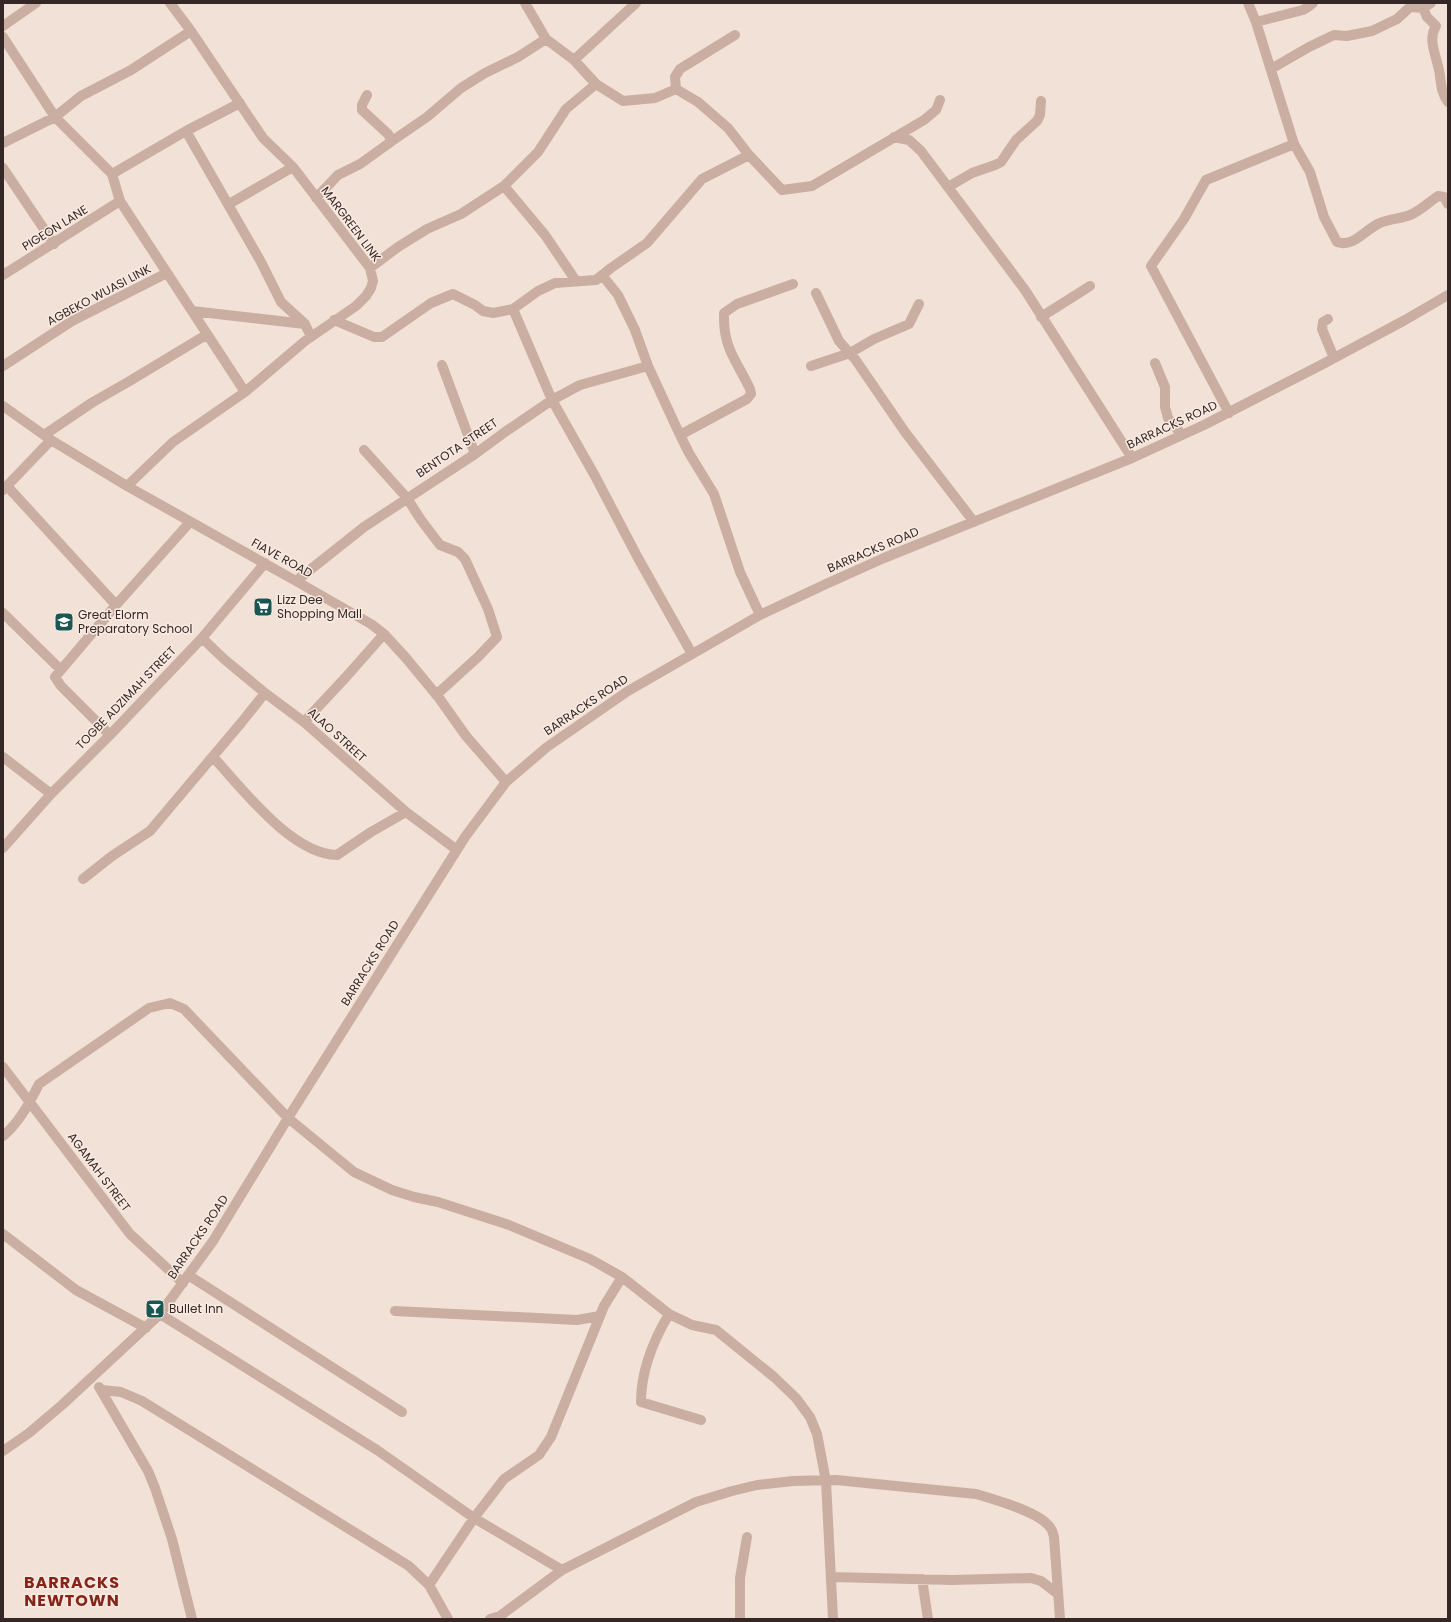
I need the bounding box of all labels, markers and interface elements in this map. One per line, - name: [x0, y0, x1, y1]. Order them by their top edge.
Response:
- street label: MARGREEN LINK: [318, 183, 385, 265]
- street label: PIGEON LANE: [19, 201, 91, 254]
- street label: AGBEKO WUASI LINK: [44, 260, 154, 329]
- street label: BARRACKS ROAD: [1124, 396, 1220, 453]
- street label: BENTOTA STREET: [412, 414, 501, 481]
- street label: BARRACKS ROAD: [824, 523, 921, 577]
- street label: FIAVE ROAD: [248, 534, 316, 581]
- place label: Lizz Dee Shopping Mall: [277, 591, 362, 622]
- supermarket icon: Lizz Dee Shopping Mall: [252, 596, 274, 618]
- place label: Great Elorm Preparatory School: [78, 606, 193, 637]
- school or university icon: Great Elorm Preparatory School: [53, 611, 75, 633]
- street label: TOGBE ADZIMAH STREET: [72, 642, 180, 753]
- street label: BARRACKS ROAD: [540, 670, 631, 739]
- street label: ALAO STREET: [304, 704, 371, 766]
- street label: BARRACKS ROAD: [336, 917, 403, 1009]
- street label: AGAMAH STREET: [64, 1129, 135, 1215]
- street label: BARRACKS ROAD: [163, 1191, 232, 1282]
- bar icon: Bullet Inn: [144, 1298, 166, 1320]
- place label: Bullet Inn: [169, 1300, 223, 1317]
- district label: BARRACKS NEWTOWN: [24, 1571, 120, 1612]

